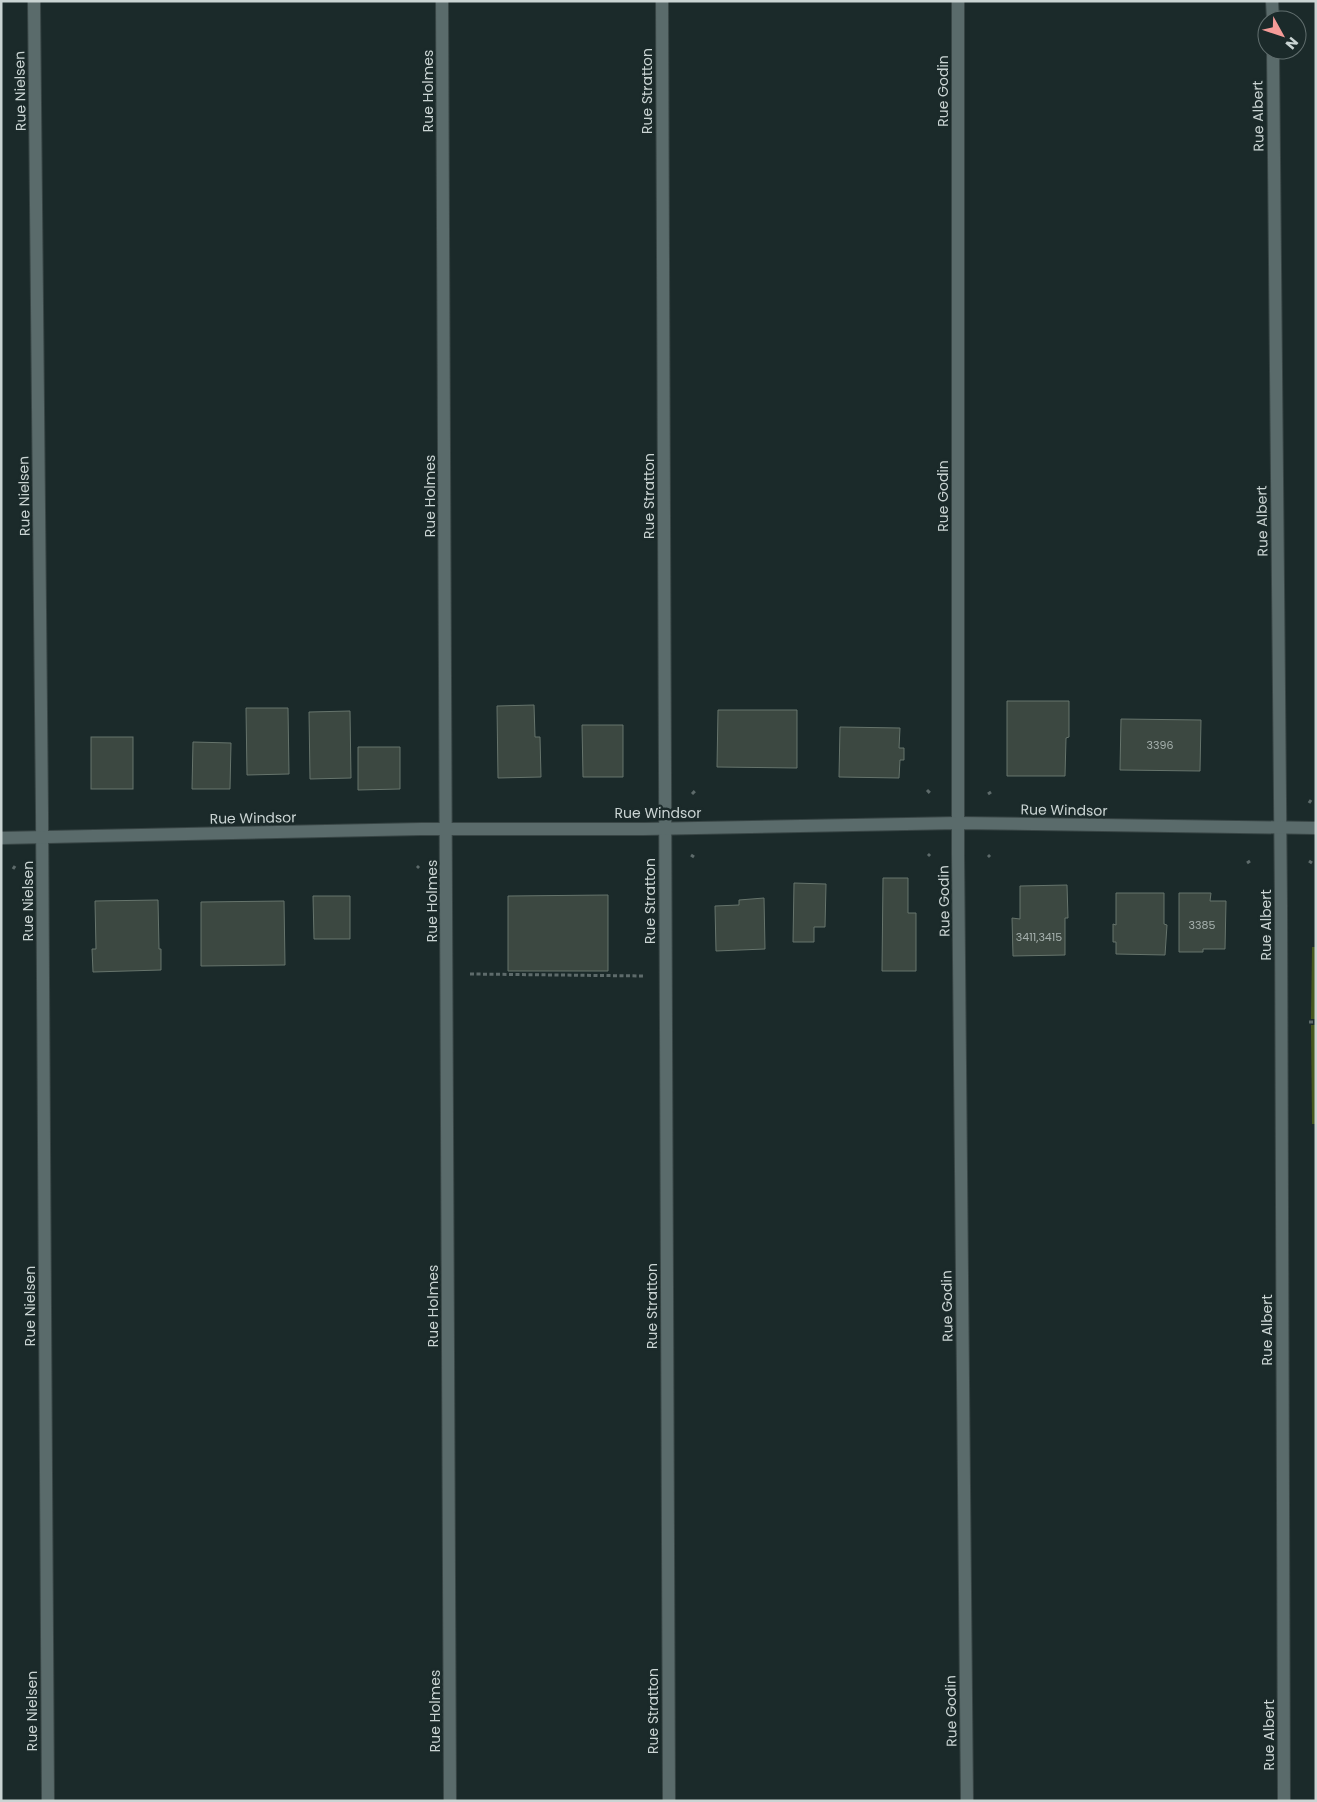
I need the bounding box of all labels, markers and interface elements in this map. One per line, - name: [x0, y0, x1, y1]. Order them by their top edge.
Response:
- north arrow: [1257, 10, 1307, 60]
- text: N: [1281, 33, 1303, 54]
- street label: Rue Stratton: [637, 48, 657, 134]
- street label: Rue Holmes: [418, 50, 438, 132]
- street label: Rue Nielsen: [9, 51, 31, 131]
- street label: Rue Godin: [933, 55, 953, 127]
- street label: Rue Albert: [1247, 80, 1269, 152]
- street label: Rue Stratton: [639, 453, 659, 539]
- street label: Rue Holmes: [420, 455, 440, 537]
- street label: Rue Nielsen: [13, 456, 35, 536]
- street label: Rue Godin: [933, 460, 953, 532]
- street label: Rue Albert: [1251, 485, 1273, 557]
- house number: 3396: [1147, 737, 1173, 753]
- street label: Rue Windsor: [1020, 799, 1108, 821]
- street label: Rue Windsor: [615, 803, 701, 823]
- street label: Rue Windsor: [209, 807, 297, 829]
- street label: Rue Stratton: [640, 858, 660, 944]
- street label: Rue Holmes: [422, 860, 442, 942]
- street label: Rue Nielsen: [18, 861, 38, 941]
- street label: Rue Godin: [933, 865, 955, 937]
- street label: Rue Albert: [1256, 889, 1276, 961]
- house number: 3385: [1189, 917, 1215, 933]
- house number: 3411,3415: [1016, 929, 1062, 945]
- street label: Rue Stratton: [642, 1263, 662, 1349]
- street label: Rue Holmes: [423, 1265, 443, 1347]
- street label: Rue Nielsen: [20, 1266, 40, 1346]
- street label: Rue Godin: [936, 1270, 958, 1342]
- street label: Rue Albert: [1257, 1294, 1277, 1366]
- street label: Rue Stratton: [643, 1668, 663, 1754]
- street label: Rue Holmes: [425, 1670, 445, 1752]
- street label: Rue Nielsen: [22, 1671, 42, 1751]
- street label: Rue Godin: [940, 1675, 962, 1747]
- street label: Rue Albert: [1259, 1699, 1279, 1771]

